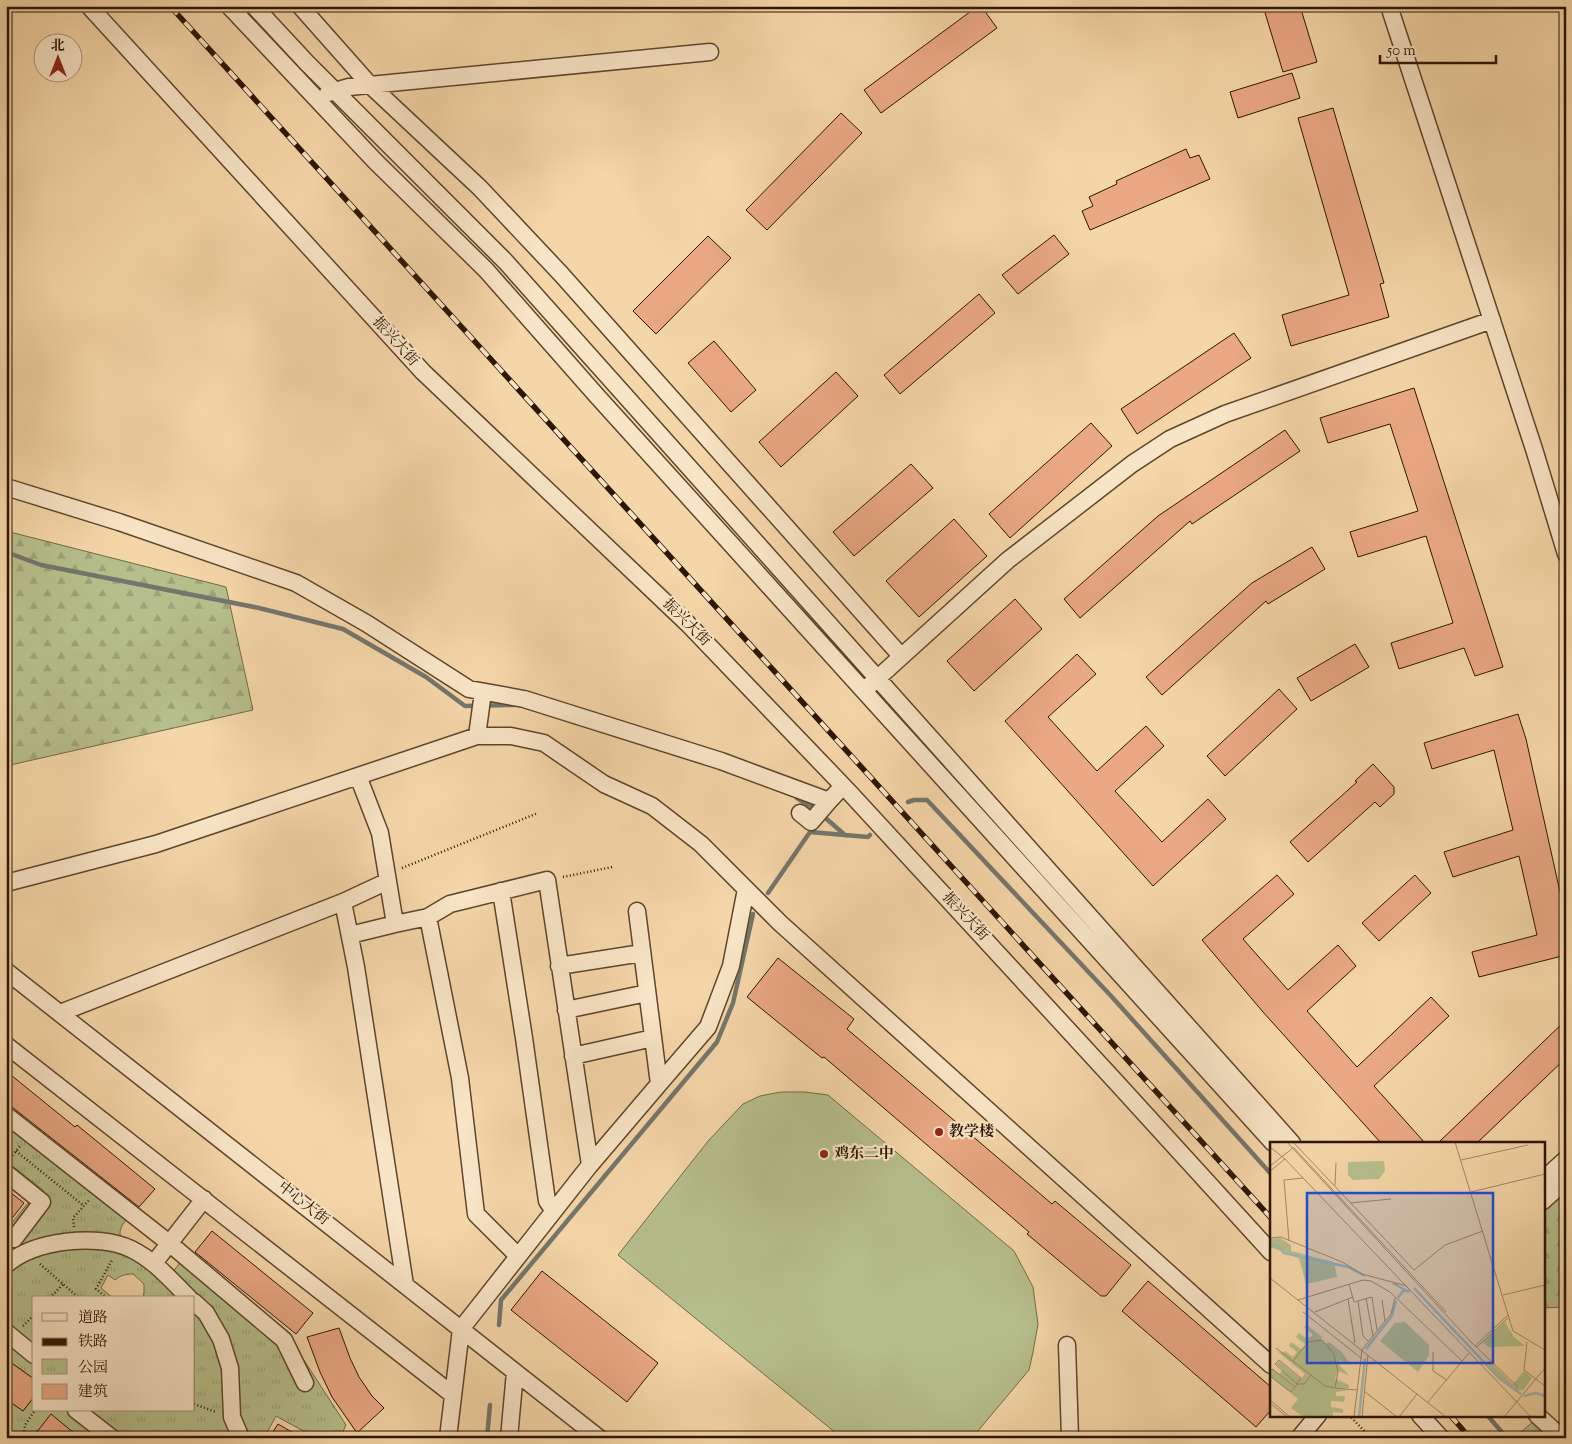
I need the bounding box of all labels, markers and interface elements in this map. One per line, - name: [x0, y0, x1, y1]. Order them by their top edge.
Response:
- north arrow: [32, 32, 82, 82]
- scale bar: [1380, 32, 1496, 64]
- text: 北: [51, 37, 65, 57]
- text: 50 m: [1386, 41, 1416, 62]
- street label: 振兴大街: [367, 313, 423, 371]
- street label: 振兴大街: [657, 594, 715, 652]
- street label: 振兴大街: [937, 888, 993, 946]
- place label: 教学楼: [949, 1122, 994, 1143]
- marker: 教学楼: [933, 1126, 945, 1138]
- inset map: [1270, 1142, 1544, 1416]
- place label: 鸡东二中: [834, 1144, 894, 1165]
- marker: 鸡东二中: [818, 1148, 830, 1160]
- street label: 中心大街: [273, 1177, 333, 1231]
- legend: [32, 1296, 195, 1412]
- text: 道路: [78, 1308, 108, 1329]
- text: 铁路: [78, 1332, 108, 1353]
- text: 公园: [78, 1358, 108, 1379]
- text: 建筑: [78, 1382, 108, 1403]

